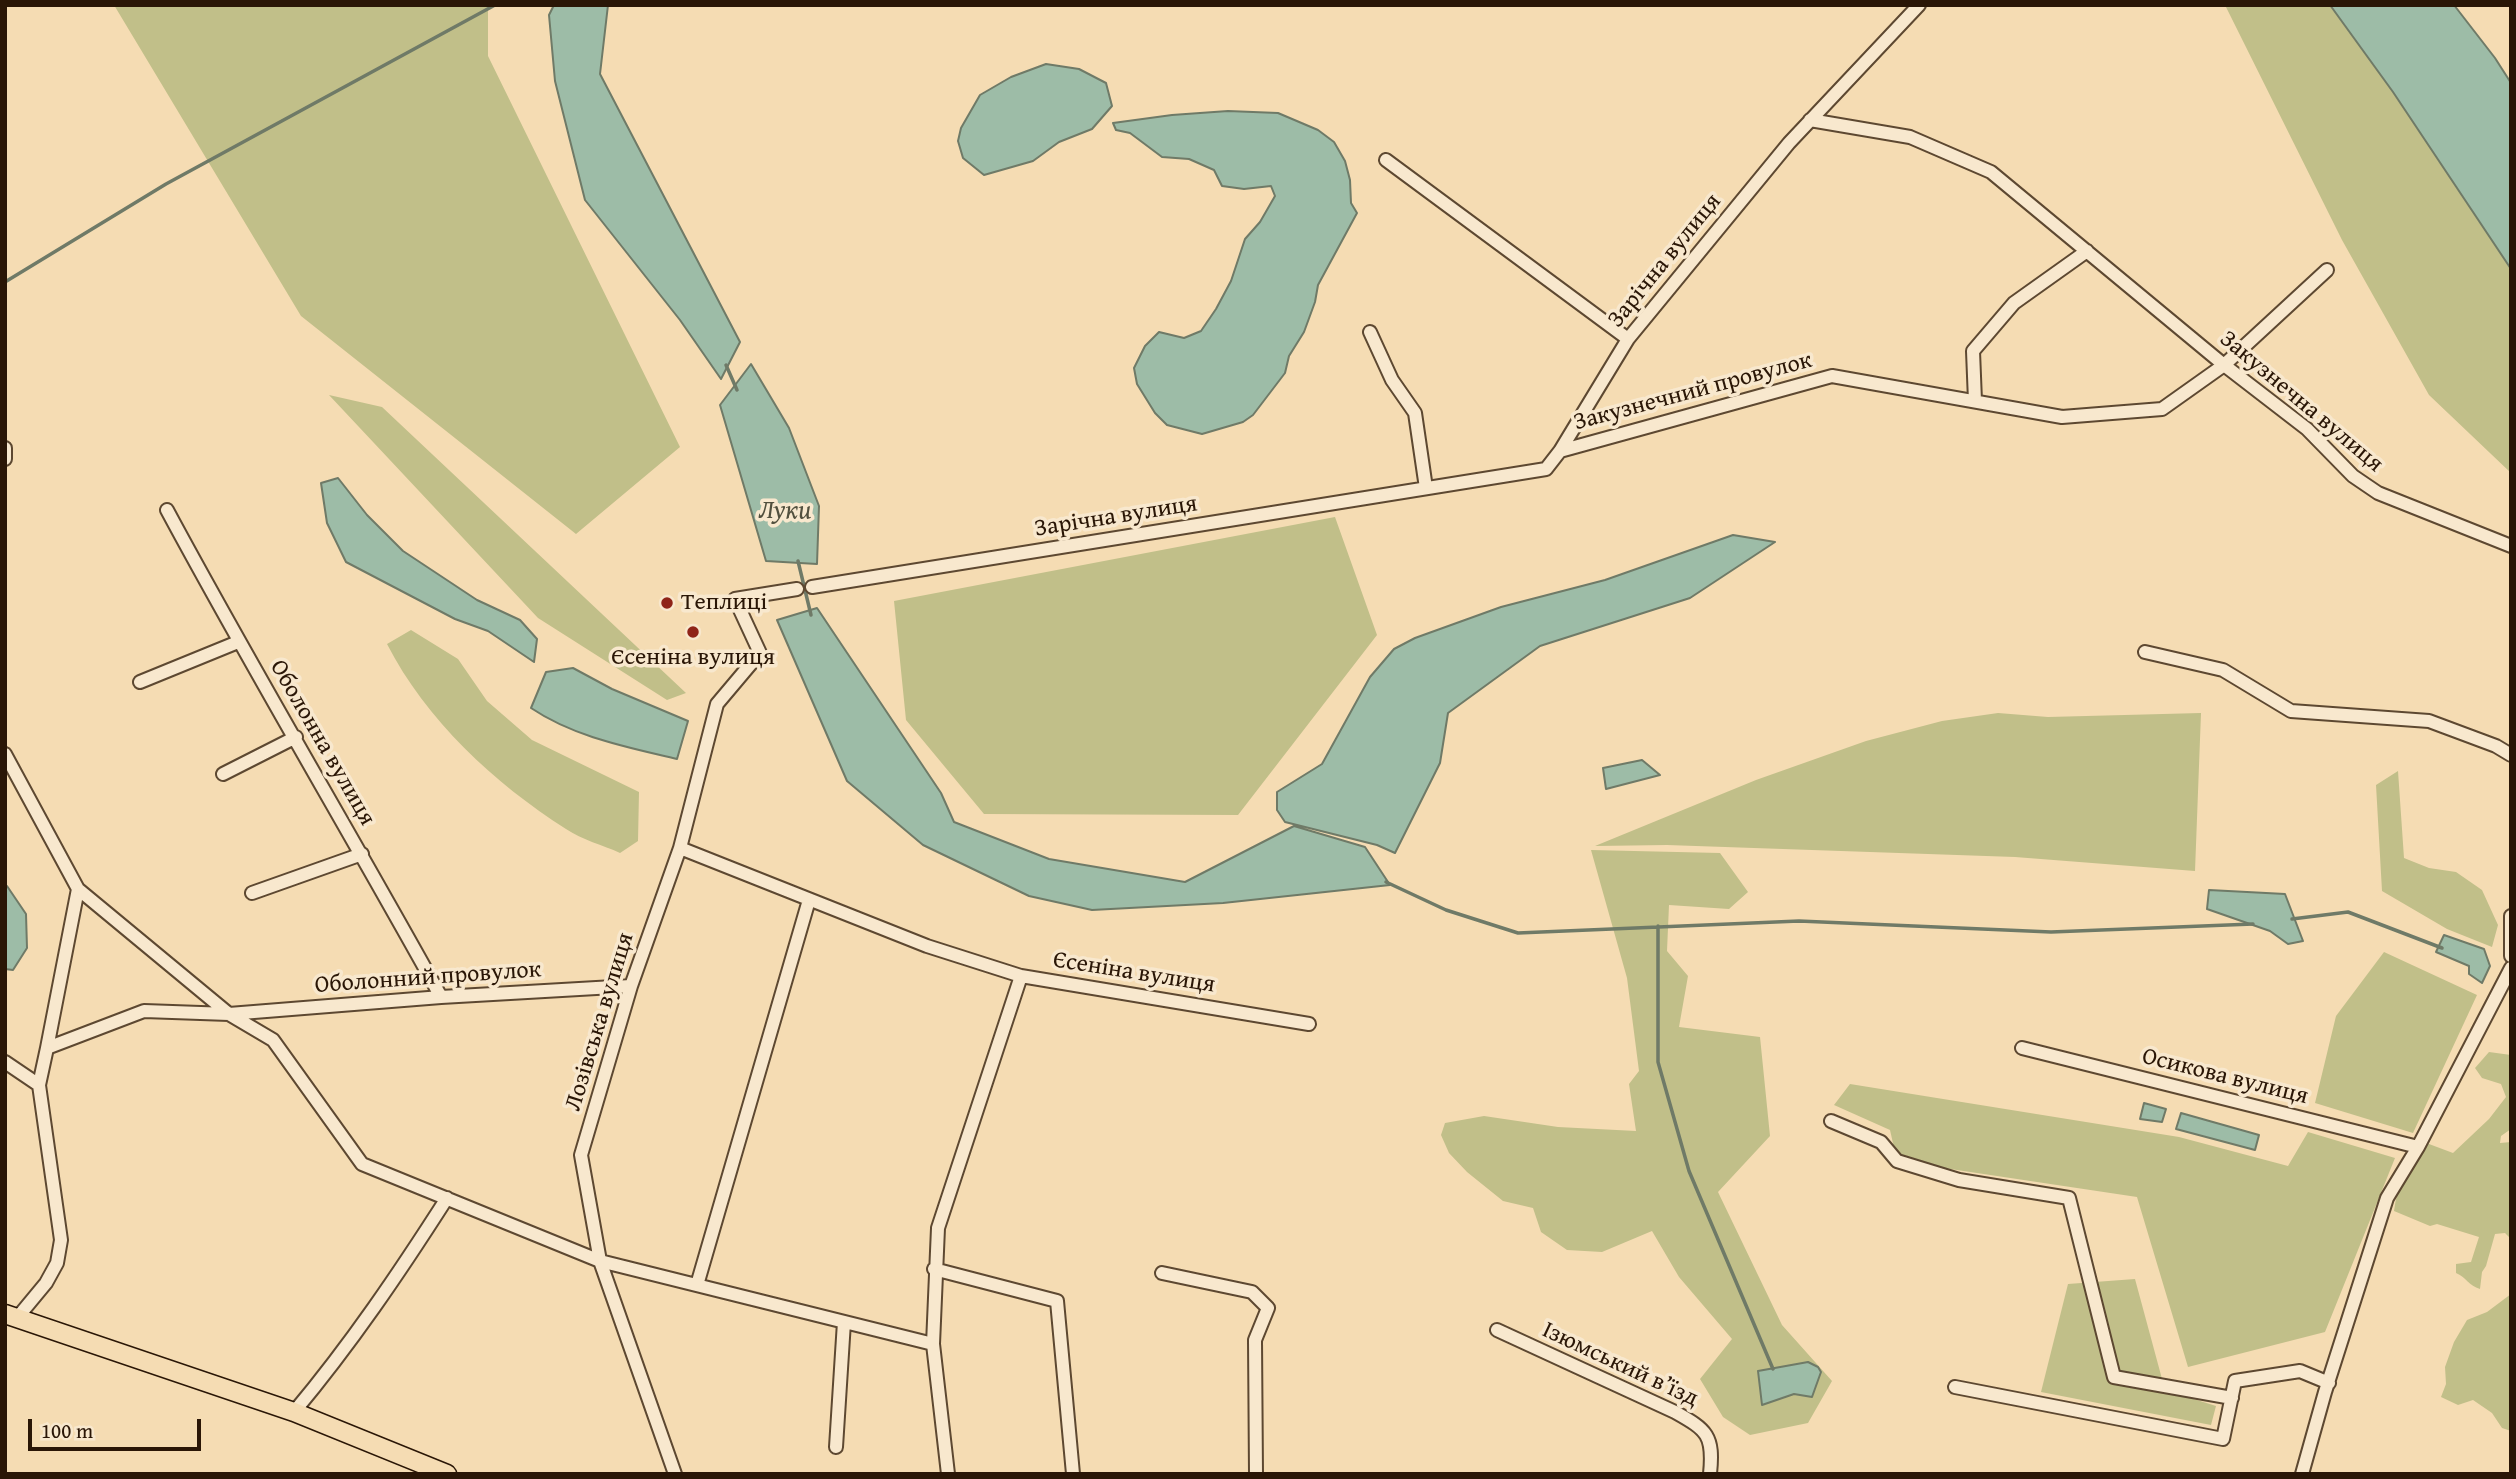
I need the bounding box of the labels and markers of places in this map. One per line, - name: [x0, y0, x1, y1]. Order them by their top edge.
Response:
- place label: Теплиці: [681, 589, 767, 617]
- marker: Теплиці: [659, 595, 675, 611]
- marker: Єсеніна вулиця: [685, 624, 701, 640]
- place label: Єсеніна вулиця: [611, 644, 775, 672]

